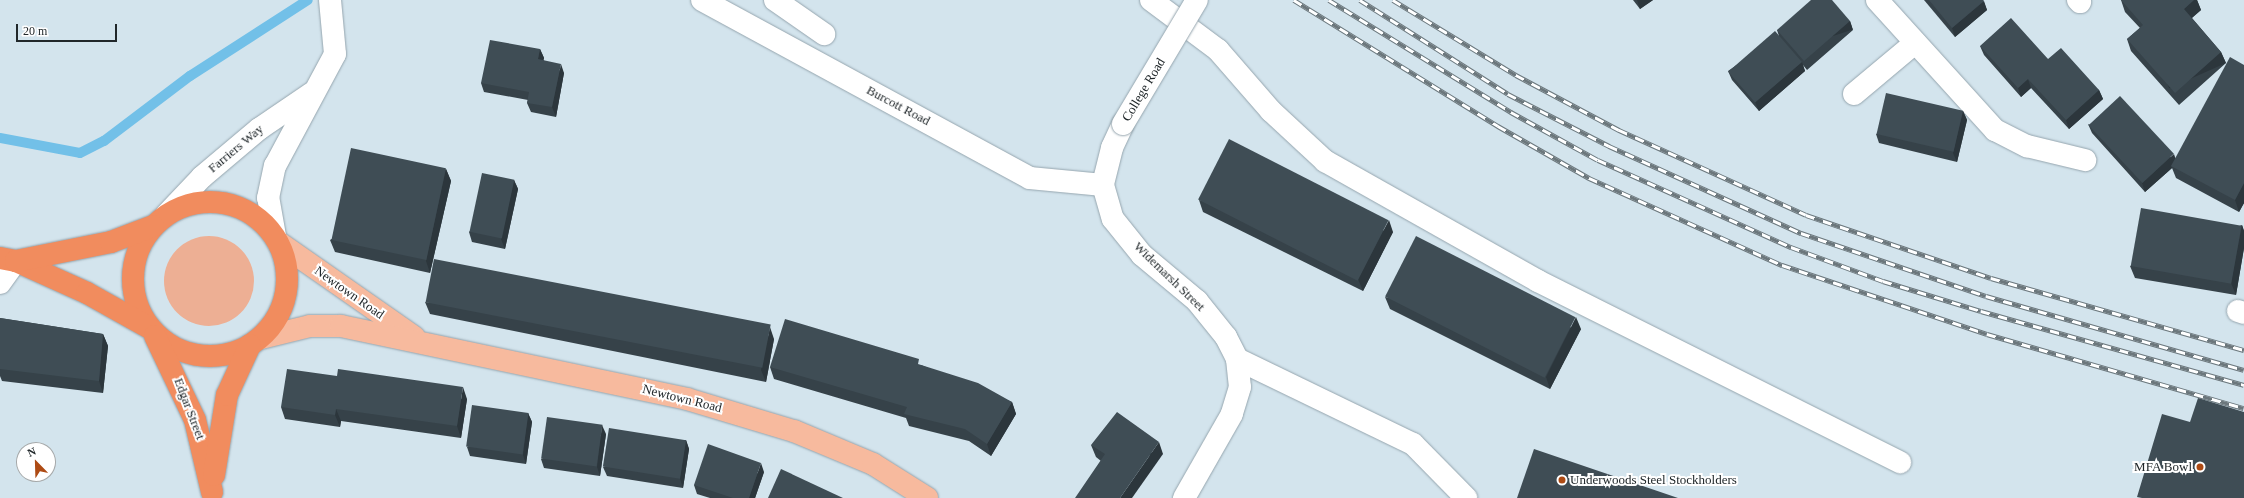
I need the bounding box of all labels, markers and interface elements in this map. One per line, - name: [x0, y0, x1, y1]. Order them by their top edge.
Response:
- scale bar: [18, 16, 119, 42]
- text: 20 m: [23, 24, 47, 38]
- street label: College Road: [1119, 55, 1169, 125]
- street label: Burcott Road: [864, 83, 932, 129]
- street label: Farriers Way: [205, 121, 267, 177]
- street label: Widemarsh Street: [1130, 239, 1208, 315]
- street label: Newtown Road: [311, 263, 387, 323]
- street label: Edgar Street: [170, 376, 208, 442]
- street label: Newtown Road: [641, 382, 723, 416]
- north arrow: [16, 442, 56, 482]
- text: N: [26, 445, 38, 459]
- place label: MFA Bowl: [2133, 459, 2192, 475]
- marker: MFA Bowl: [2195, 462, 2205, 472]
- place label: Underwoods Steel Stockholders: [1570, 472, 1737, 488]
- marker: Underwoods Steel Stockholders: [1557, 475, 1567, 485]

